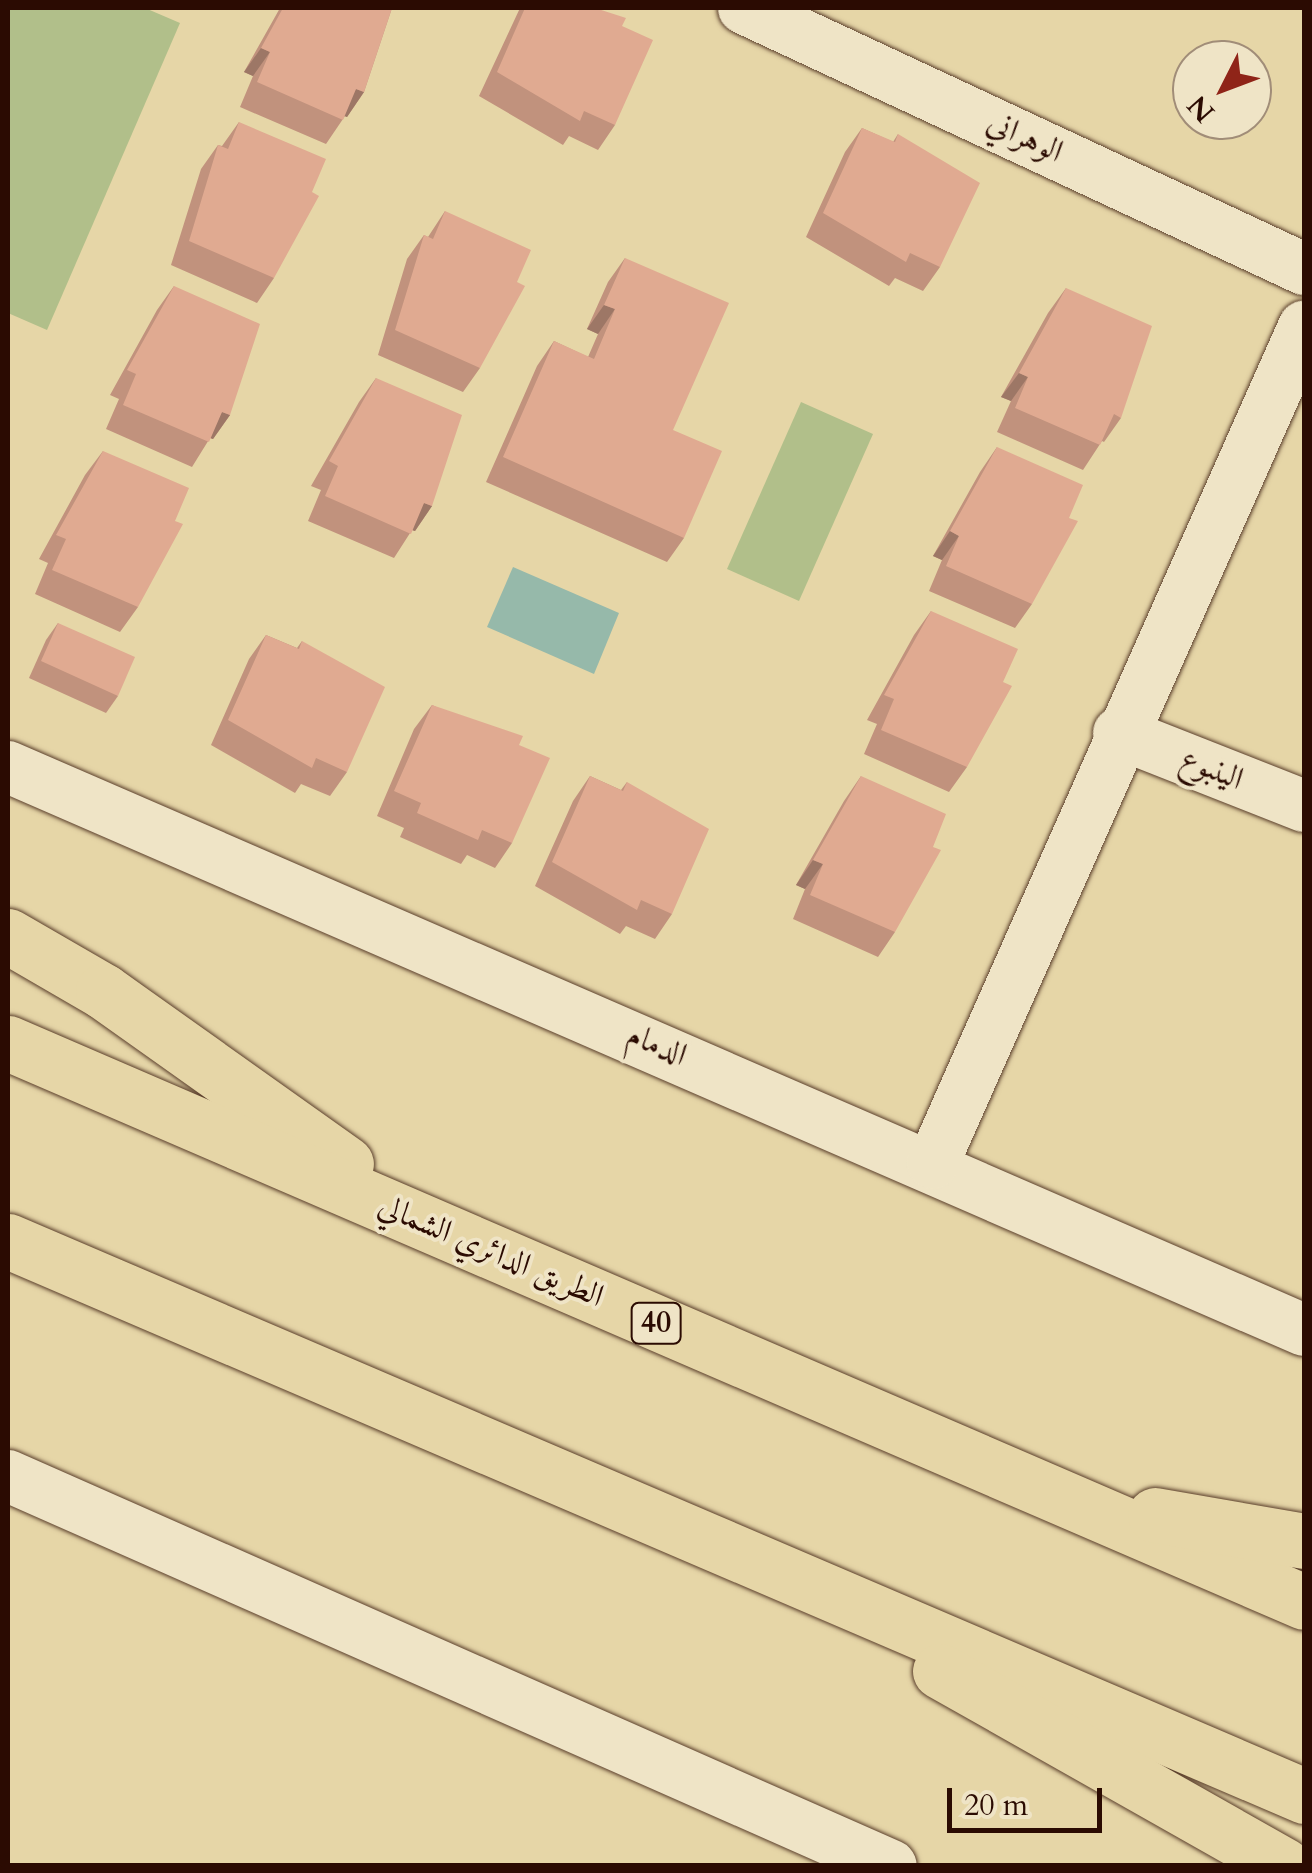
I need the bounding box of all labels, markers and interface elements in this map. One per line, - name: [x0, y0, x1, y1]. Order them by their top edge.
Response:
- north arrow: [1172, 40, 1272, 140]
- text: N: [1179, 87, 1223, 130]
- street label: الوهراني: [981, 103, 1069, 171]
- street label: الينبوع: [1175, 739, 1249, 799]
- street label: الدمام: [621, 1015, 693, 1075]
- street label: الطريق الدائري الشمالي: [373, 1186, 609, 1316]
- road number: 40: [628, 1298, 684, 1348]
- scale bar: [952, 1768, 1107, 1830]
- text: 20 m: [964, 1785, 1028, 1826]

